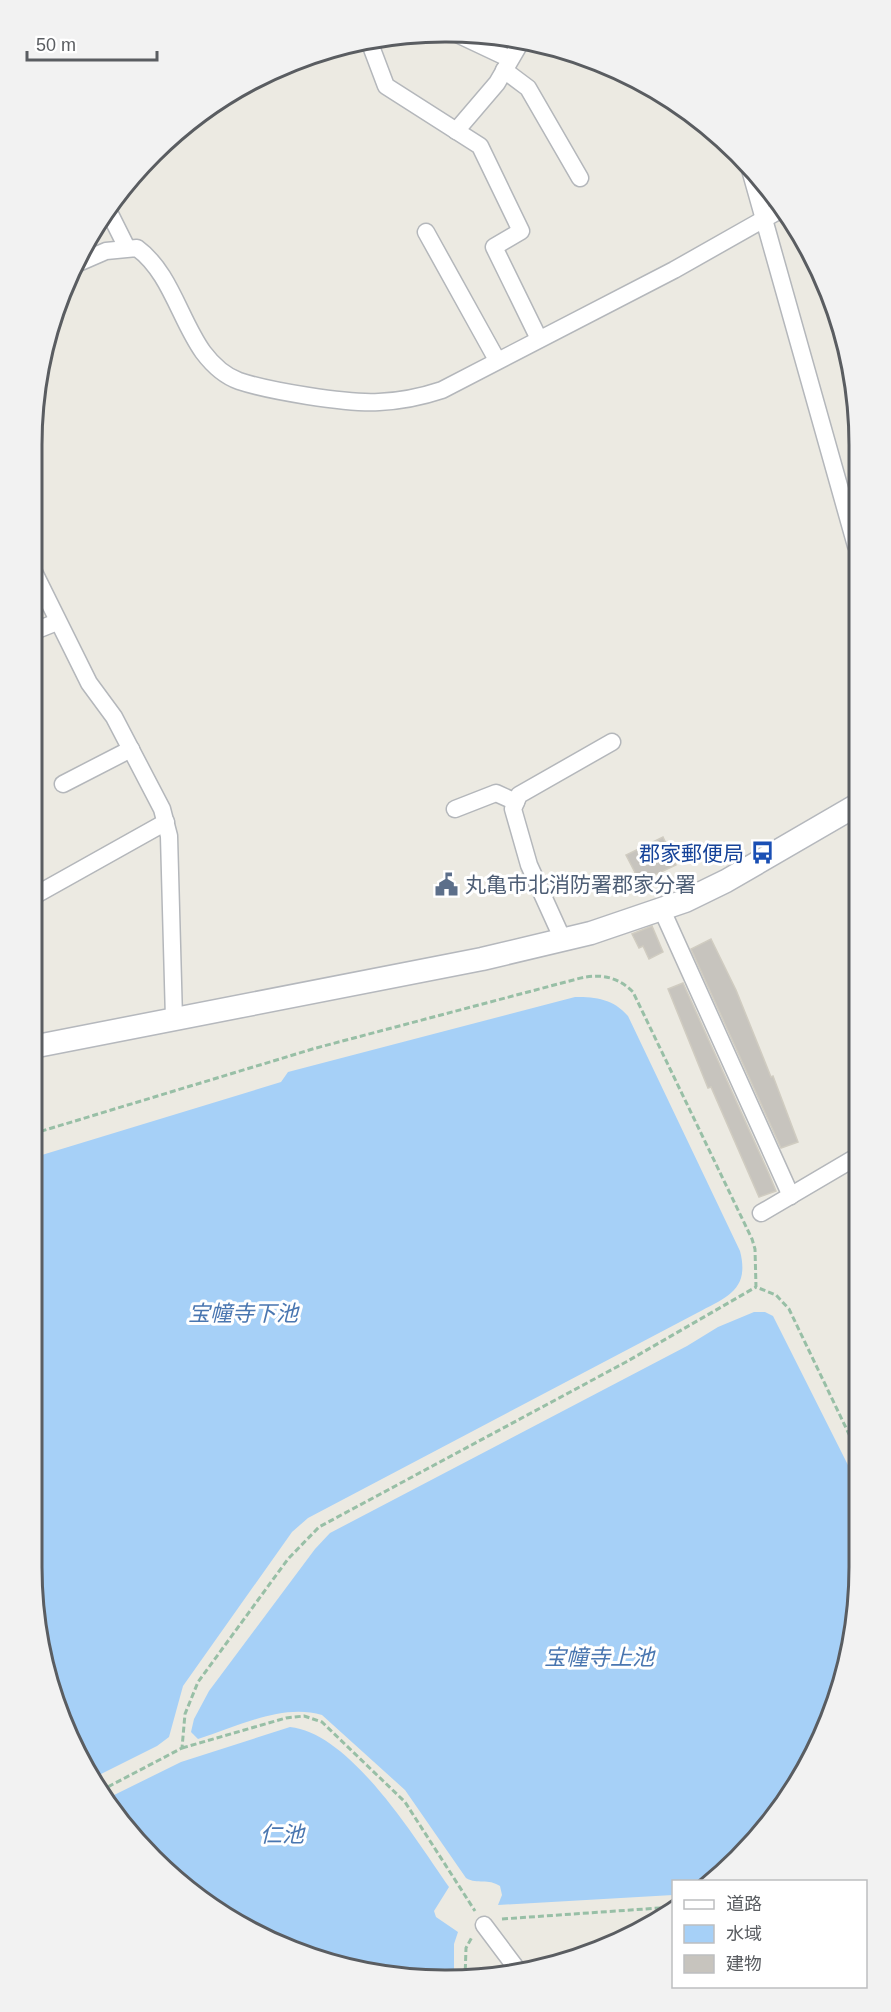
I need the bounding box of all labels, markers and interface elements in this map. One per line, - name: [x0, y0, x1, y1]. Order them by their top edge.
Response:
- scale bar: [27, 24, 158, 62]
- text: 50 m: [36, 35, 76, 55]
- bus stop icon: 郡家郵便局: [749, 840, 775, 866]
- place label: 郡家郵便局: [639, 842, 744, 865]
- public building icon: 丸亀市北消防署郡家分署: [434, 871, 460, 897]
- place label: 丸亀市北消防署郡家分署: [465, 873, 696, 896]
- water label: 宝幢寺下池: [188, 1301, 300, 1326]
- water label: 宝幢寺上池: [544, 1645, 656, 1670]
- water label: 仁池: [260, 1822, 306, 1847]
- legend: [672, 1880, 867, 1988]
- text: 道路: [726, 1894, 762, 1914]
- text: 水域: [726, 1924, 762, 1944]
- text: 建物: [726, 1954, 762, 1974]

